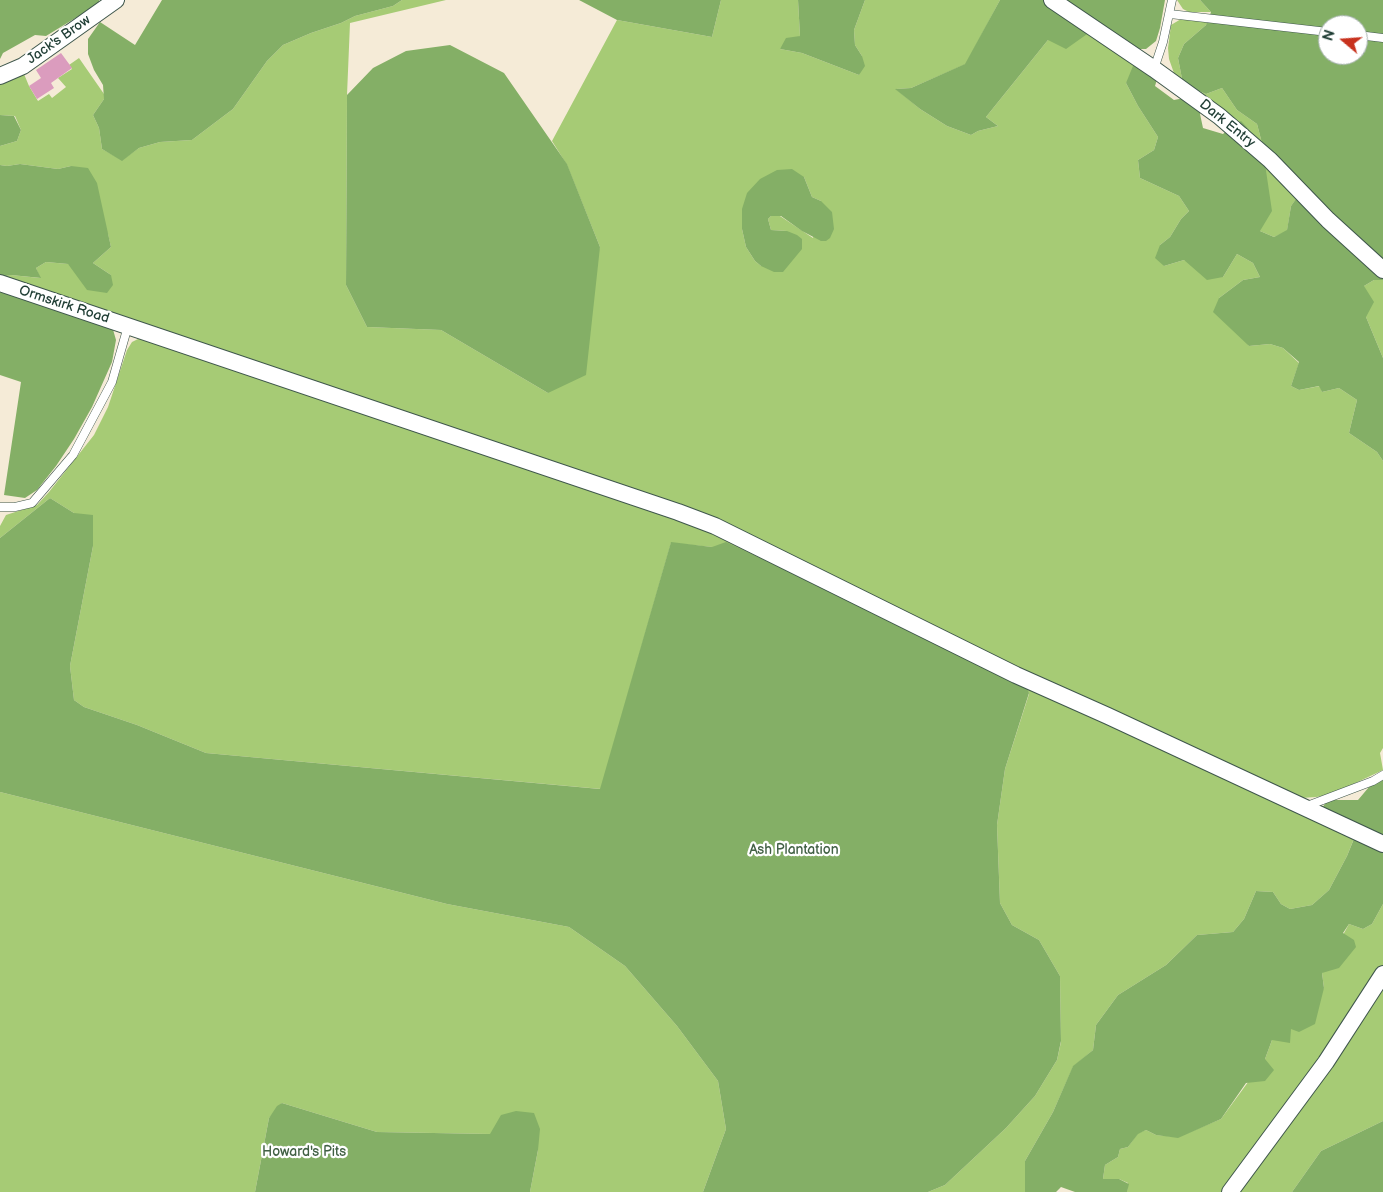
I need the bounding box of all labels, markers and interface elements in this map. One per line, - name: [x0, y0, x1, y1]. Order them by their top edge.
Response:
- street label: Jack's Brow: [24, 12, 94, 68]
- north arrow: [1318, 15, 1368, 65]
- text: N: [1319, 28, 1339, 43]
- street label: Dark Entry: [1196, 96, 1258, 152]
- street label: Ormskirk Road: [17, 283, 111, 327]
- park label: Ash Plantation: [749, 842, 839, 858]
- park label: Howard's Pits: [262, 1144, 346, 1160]

